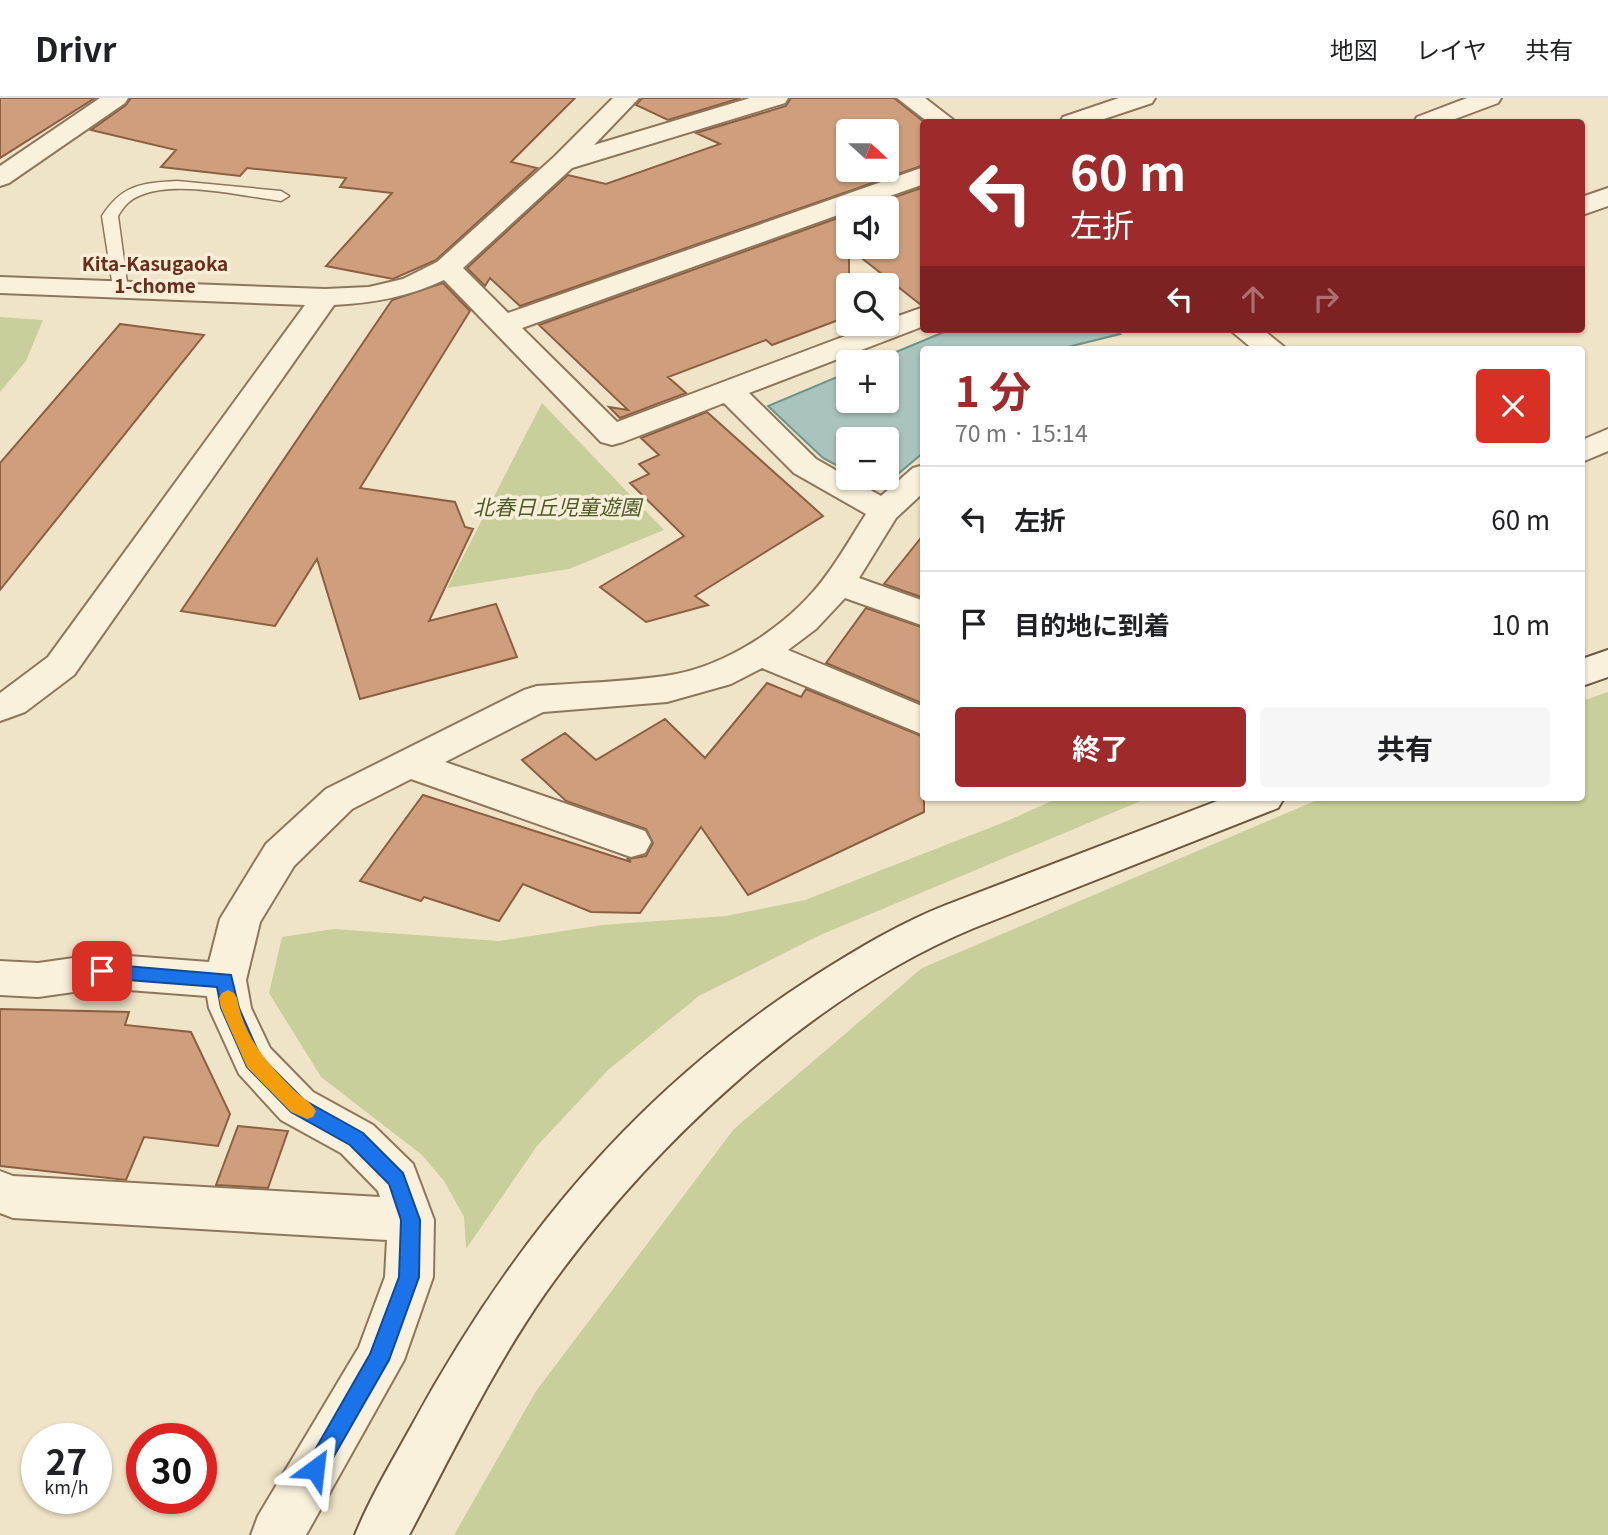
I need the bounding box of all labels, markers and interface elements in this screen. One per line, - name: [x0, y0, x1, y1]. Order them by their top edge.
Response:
- text: Drivr: [35, 24, 116, 72]
- text: 地図: [1330, 31, 1378, 66]
- text: レイヤ: [1416, 31, 1487, 66]
- text: 共有: [1525, 31, 1573, 66]
- north arrow: [836, 119, 900, 182]
- map controls: [836, 119, 899, 490]
- text: 60 m: [1070, 134, 1186, 205]
- icon: left: [955, 147, 1046, 238]
- button: sound: [836, 196, 899, 259]
- text: 左折: [1070, 200, 1134, 246]
- district label: Kita-Kasugaoka 1-chome: [82, 249, 228, 298]
- button: search: [836, 273, 899, 336]
- icon: left: [1161, 280, 1199, 318]
- icon: ahead: [1234, 280, 1272, 318]
- icon: right: [1307, 280, 1345, 318]
- button: +: [836, 350, 899, 413]
- text: 1 分: [955, 358, 1031, 419]
- button: close: [1476, 369, 1550, 443]
- text: 70 m · 15:14: [955, 415, 1088, 449]
- button: −: [836, 427, 899, 490]
- park label: 北春日丘児童遊園: [473, 491, 644, 521]
- icon: left: [955, 500, 993, 538]
- text: 左折: [1014, 500, 1066, 537]
- text: 60 m: [1491, 500, 1550, 537]
- icon: arrive: [955, 605, 993, 643]
- text: 目的地に到着: [1014, 605, 1170, 642]
- text: 10 m: [1491, 605, 1550, 642]
- button: 終了: [955, 707, 1246, 787]
- button: 共有: [1260, 707, 1550, 787]
- pin: [72, 941, 132, 1001]
- icon: arrive: [83, 952, 121, 990]
- speed limit sign: 30: [126, 1423, 217, 1514]
- position arrow: [278, 1432, 352, 1506]
- text: 27: [46, 1434, 87, 1485]
- text: km/h: [44, 1473, 89, 1499]

